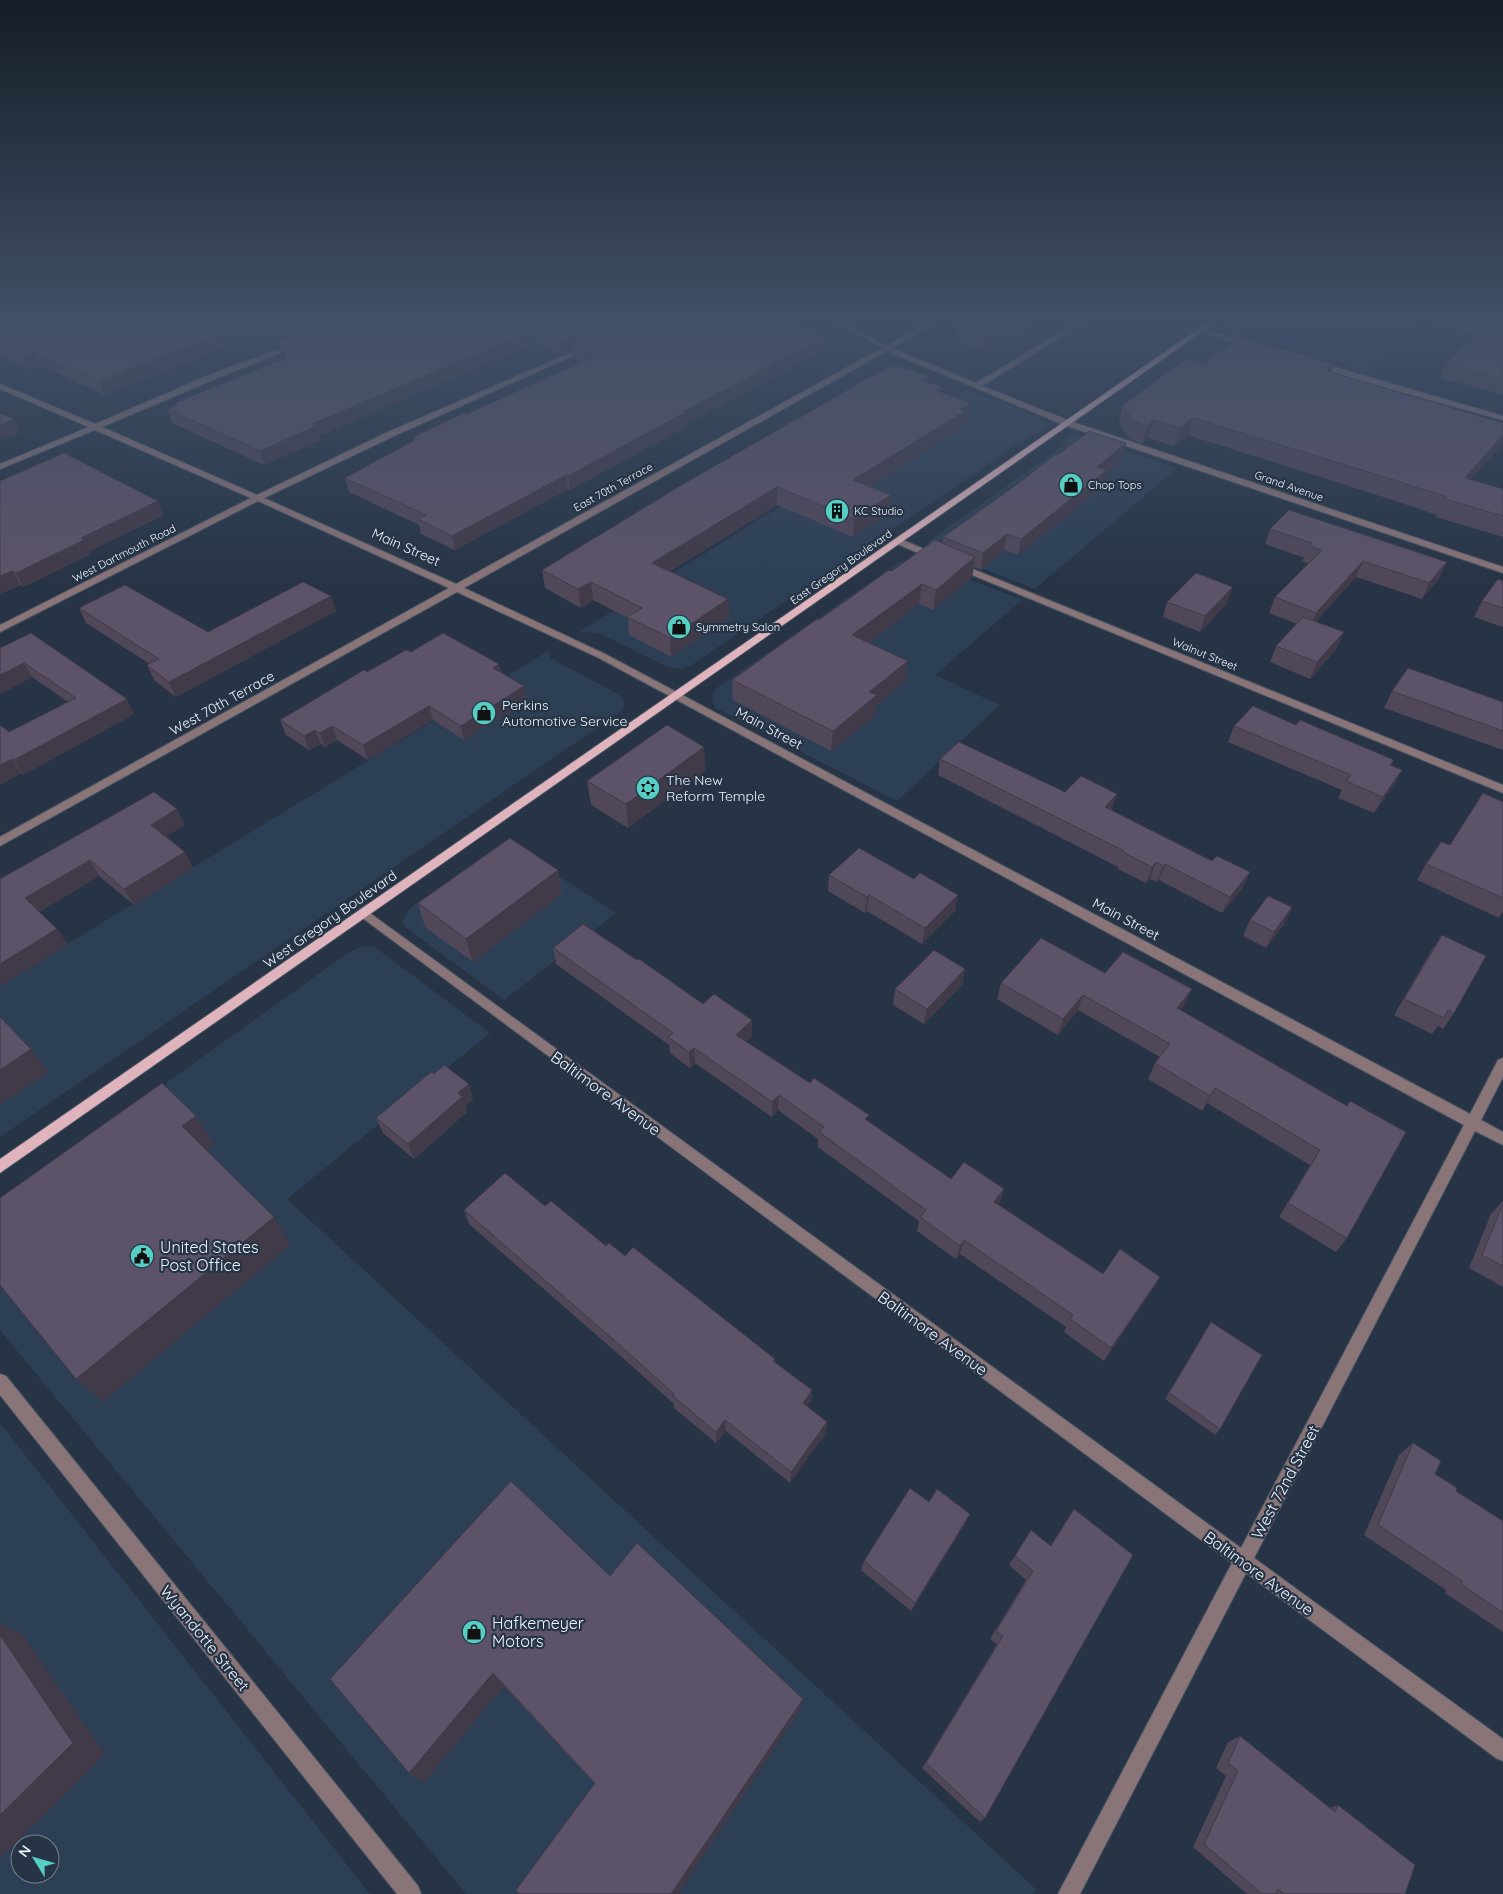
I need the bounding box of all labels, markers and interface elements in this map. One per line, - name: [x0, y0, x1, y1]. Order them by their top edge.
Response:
- street label: East 70th Terrace: [571, 459, 655, 515]
- street label: Grand Avenue: [1253, 468, 1325, 504]
- shop icon: Chop Tops: [1058, 472, 1084, 498]
- place label: Chop Tops: [1088, 478, 1142, 492]
- building icon: KC Studio: [824, 498, 850, 524]
- place label: KC Studio: [854, 504, 903, 518]
- street label: West Dartmouth Road: [70, 521, 178, 585]
- street label: Main Street: [369, 524, 443, 570]
- street label: East Gregory Boulevard: [787, 527, 895, 607]
- shop icon: Symmetry Salon: [666, 614, 692, 640]
- place label: Symmetry Salon: [696, 620, 780, 634]
- street label: Walnut Street: [1170, 635, 1240, 674]
- street label: West 70th Terrace: [166, 667, 278, 739]
- place label: Perkins Automotive Service: [502, 696, 628, 730]
- shop icon: Perkins Automotive Service: [471, 700, 497, 726]
- street label: Main Street: [732, 703, 806, 753]
- place label: The New Reform Temple: [666, 771, 765, 805]
- synagogue icon: The New Reform Temple: [635, 775, 661, 801]
- street label: West Gregory Boulevard: [260, 866, 400, 972]
- street label: Main Street: [1089, 894, 1163, 944]
- street label: Baltimore Avenue: [547, 1046, 665, 1140]
- place label: United States Post Office: [160, 1237, 259, 1275]
- public building icon: United States Post Office: [129, 1243, 155, 1269]
- street label: Baltimore Avenue: [874, 1286, 992, 1380]
- street label: West 72nd Street: [1247, 1422, 1323, 1542]
- street label: Baltimore Avenue: [1200, 1526, 1318, 1620]
- street label: Wyandotte Street: [156, 1581, 254, 1695]
- place label: Hafkemeyer Motors: [492, 1613, 584, 1651]
- shop icon: Hafkemeyer Motors: [461, 1619, 487, 1645]
- north arrow: [10, 1834, 60, 1884]
- text: N: [14, 1842, 35, 1861]

